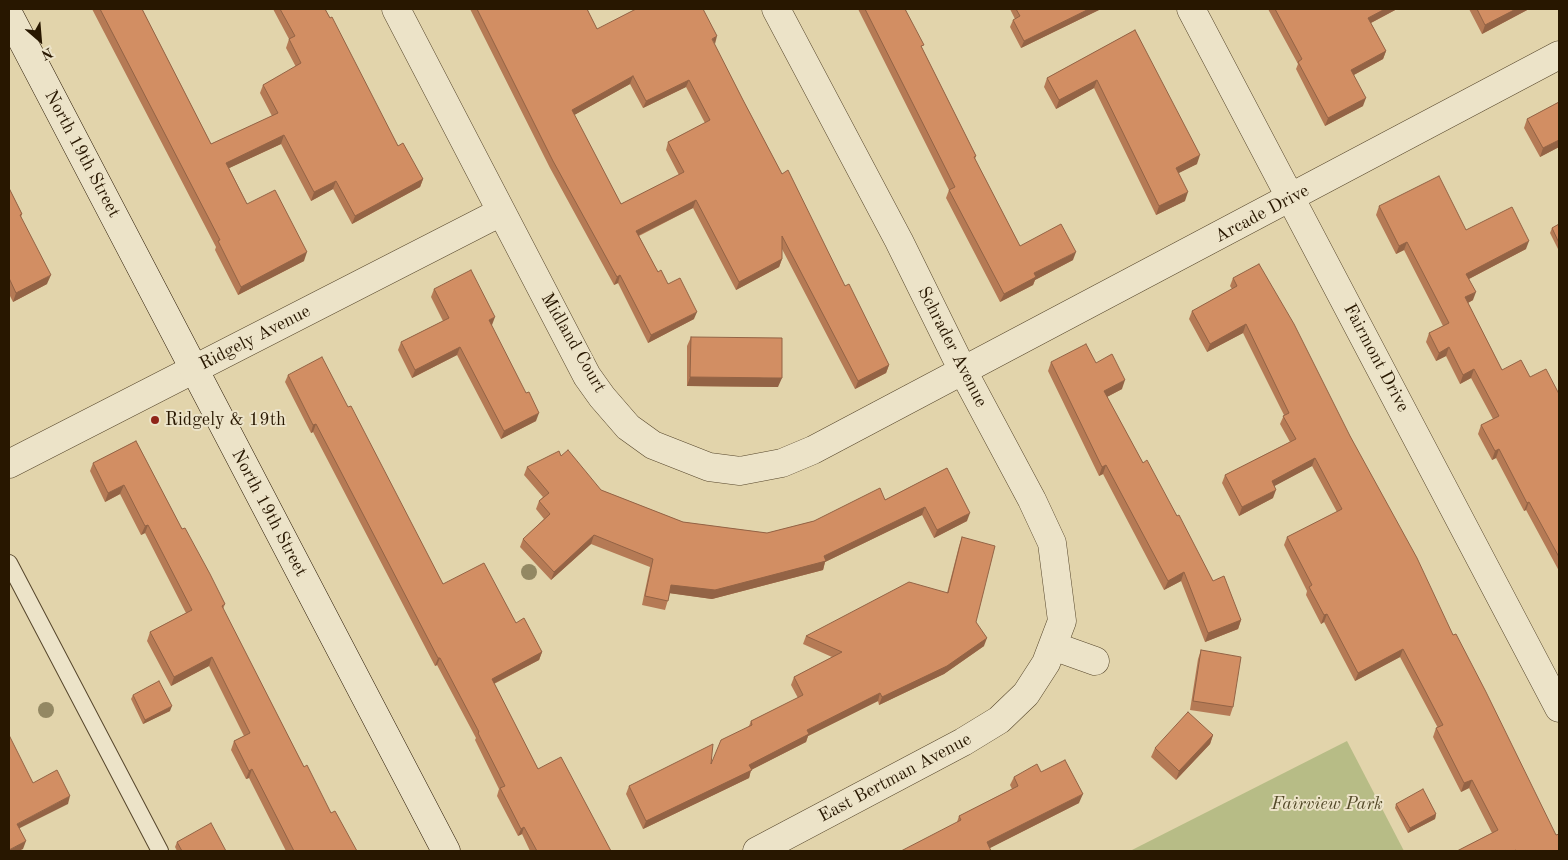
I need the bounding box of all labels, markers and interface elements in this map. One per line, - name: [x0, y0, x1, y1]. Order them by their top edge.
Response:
- north arrow: [15, 15, 65, 65]
- text: N: [39, 45, 55, 62]
- street label: North 19th Street: [39, 87, 125, 221]
- street label: Arcade Drive: [1211, 180, 1313, 248]
- street label: Schrader Avenue: [912, 283, 992, 411]
- street label: Midland Court: [536, 289, 610, 397]
- street label: Fairmont Drive: [1338, 300, 1414, 416]
- street label: Ridgely Avenue: [196, 301, 314, 375]
- place label: Ridgely & 19th: [165, 409, 286, 431]
- marker: Ridgely & 19th: [149, 414, 161, 426]
- street label: North 19th Street: [226, 446, 312, 580]
- street label: East Bertman Avenue: [815, 729, 975, 827]
- park label: Fairview Park: [1271, 793, 1383, 815]

